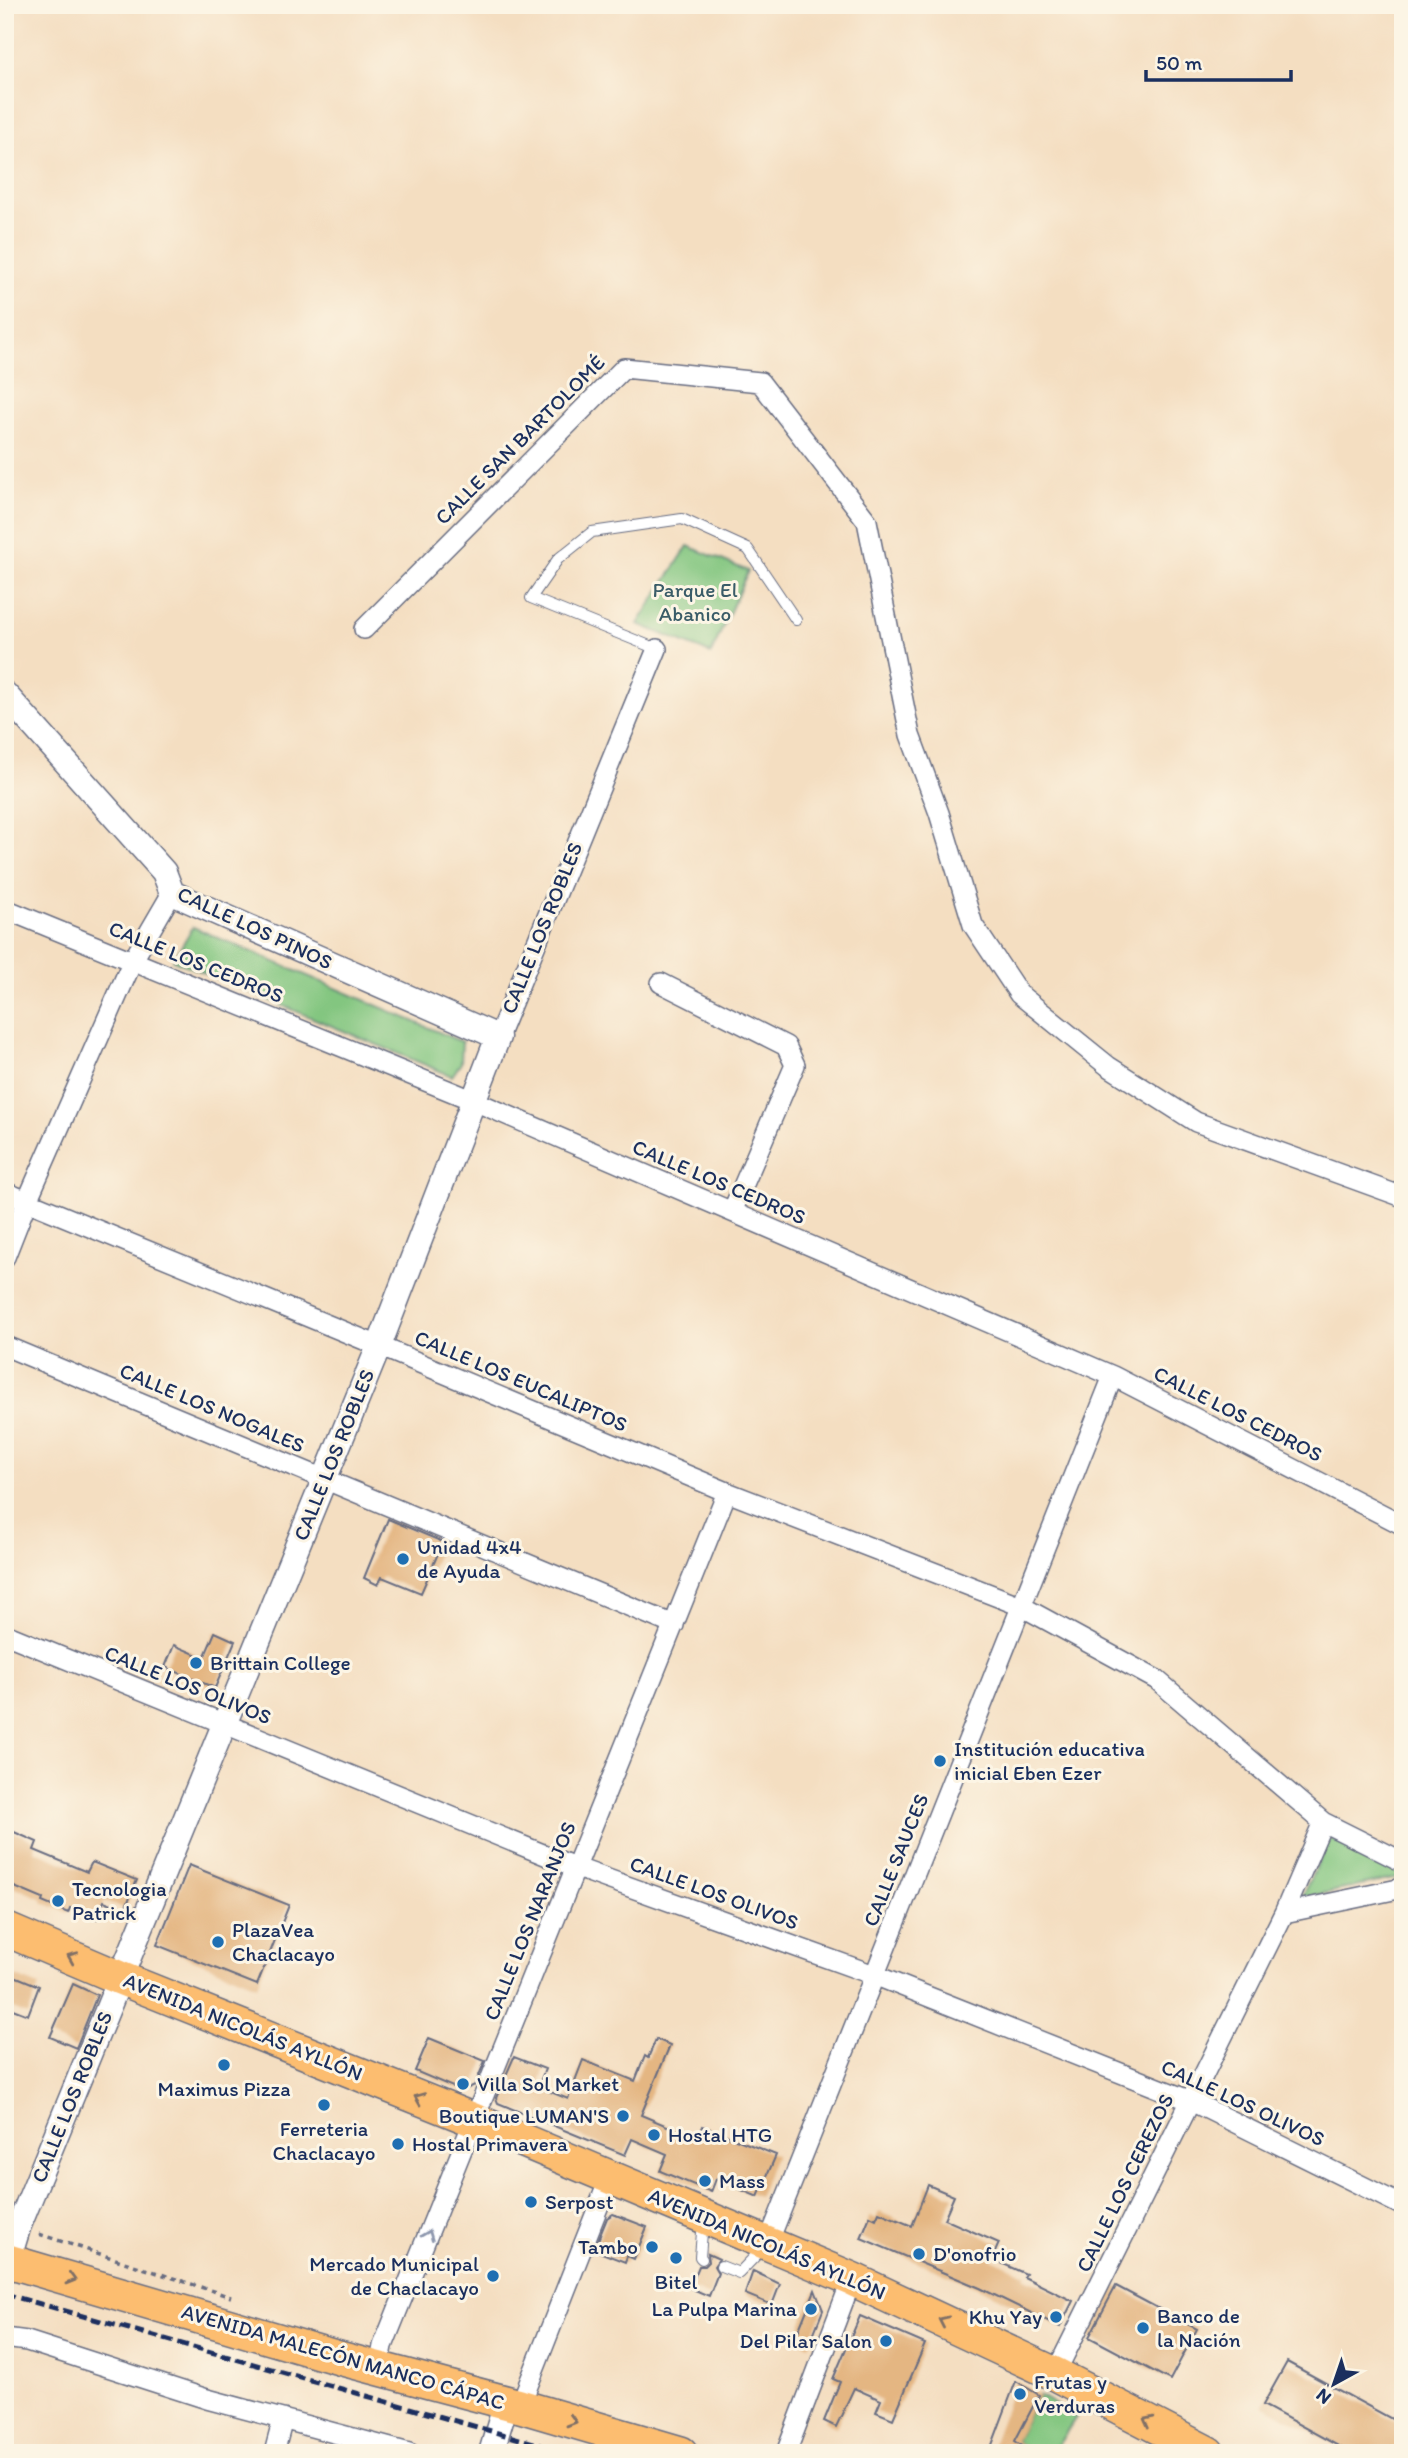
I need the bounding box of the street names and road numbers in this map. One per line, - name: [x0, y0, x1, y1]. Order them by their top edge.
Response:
- street label: CALLE SAN BARTOLOMÉ: [430, 350, 610, 530]
- street label: CALLE LOS ROBLES: [496, 838, 587, 1017]
- street label: CALLE LOS PINOS: [174, 881, 337, 974]
- street label: CALLE LOS CEDROS: [105, 915, 287, 1008]
- street label: CALLE LOS CEDROS: [629, 1134, 810, 1229]
- street label: CALLE LOS EUCALIPTOS: [411, 1324, 631, 1437]
- street label: CALLE LOS NOGALES: [116, 1357, 308, 1458]
- street label: CALLE LOS CEDROS: [1150, 1360, 1327, 1467]
- street label: CALLE LOS ROBLES: [288, 1365, 379, 1544]
- street label: CALLE LOS OLIVOS: [101, 1640, 275, 1729]
- street label: CALLE SAUCES: [858, 1790, 934, 1930]
- street label: CALLE LOS NARANJOS: [478, 1818, 581, 2024]
- street label: CALLE LOS OLIVOS: [626, 1850, 802, 1935]
- street label: AVENIDA NICOLÁS AYLLÓN: [120, 1967, 366, 2086]
- street label: CALLE LOS ROBLES: [26, 2007, 117, 2186]
- street label: CALLE LOS OLIVOS: [1157, 2054, 1329, 2151]
- street label: CALLE LOS CEREZOS: [1070, 2089, 1179, 2276]
- street label: AVENIDA NICOLÁS AYLLÓN: [645, 2182, 890, 2305]
- street label: AVENIDA MALECÓN MANCO CÁPAC: [179, 2298, 508, 2415]

